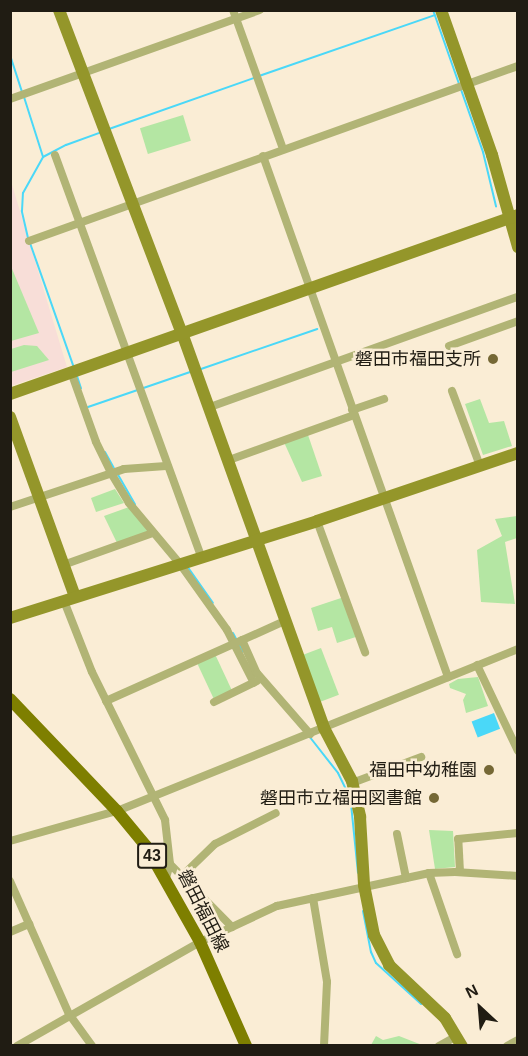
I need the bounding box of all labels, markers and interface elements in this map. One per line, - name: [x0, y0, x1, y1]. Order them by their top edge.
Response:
- place label: 磐田市福田支所: [355, 348, 481, 370]
- marker: 磐田市福田支所: [486, 352, 500, 366]
- place label: 福田中幼稚園: [369, 759, 477, 781]
- marker: 福田中幼稚園: [482, 763, 496, 777]
- place label: 磐田市立福田図書館: [260, 787, 422, 809]
- marker: 磐田市立福田図書館: [427, 791, 441, 805]
- road number: 43: [137, 843, 167, 869]
- street label: 磐田福田線: [173, 866, 233, 956]
- north arrow: [450, 978, 510, 1038]
- text: N: [463, 981, 481, 1002]

